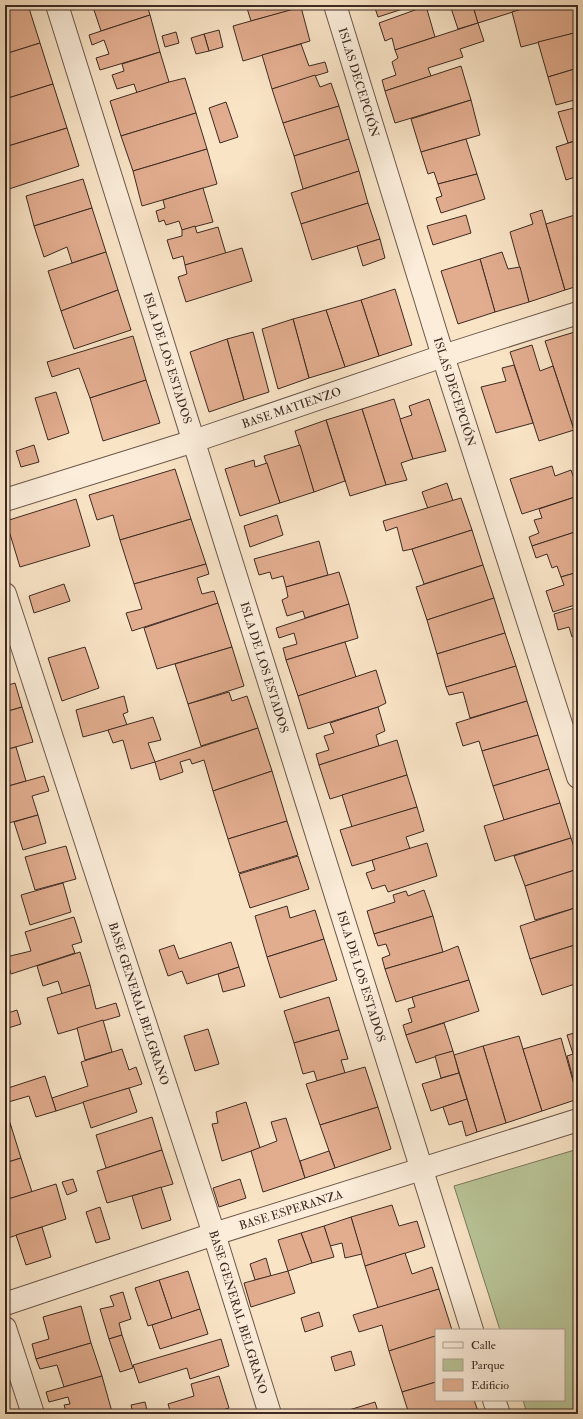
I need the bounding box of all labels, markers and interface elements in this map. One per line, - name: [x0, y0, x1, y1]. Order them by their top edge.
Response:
- street label: ISLAS DECEPCIÓN: [335, 26, 383, 139]
- street label: ISLA DE LOS ESTADOS: [140, 291, 195, 426]
- street label: ISLAS DECEPCIÓN: [430, 335, 479, 449]
- street label: BASE MATIENZO: [240, 384, 343, 432]
- street label: ISLA DE LOS ESTADOS: [237, 600, 292, 735]
- street label: ISLA DE LOS ESTADOS: [334, 909, 389, 1044]
- street label: BASE GENERAL BELGRANO: [105, 920, 173, 1087]
- street label: BASE ESPERANZA: [237, 1187, 345, 1233]
- street label: BASE GENERAL BELGRANO: [206, 1228, 271, 1396]
- legend: [435, 1329, 565, 1401]
- text: Calle: [471, 1338, 496, 1353]
- text: Parque: [471, 1358, 505, 1373]
- text: Edificio: [471, 1378, 509, 1393]

